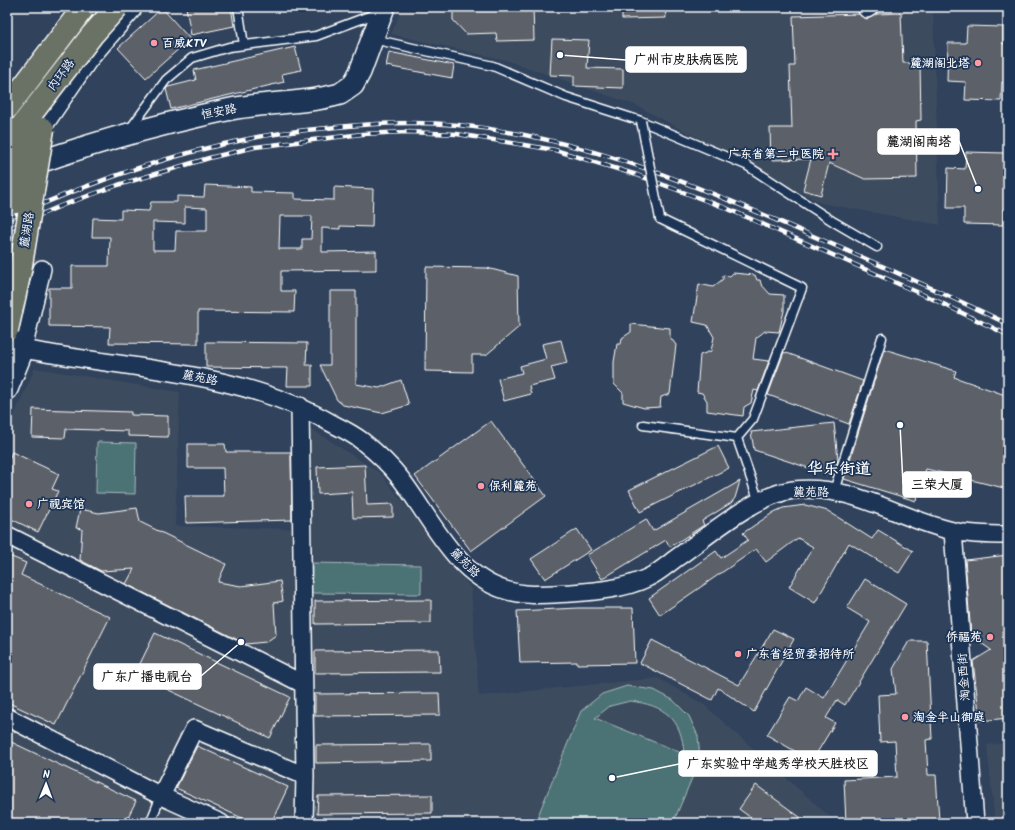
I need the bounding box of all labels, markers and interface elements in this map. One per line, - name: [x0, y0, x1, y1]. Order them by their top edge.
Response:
- place label: 百威KTV: [162, 34, 208, 53]
- marker: 百威KTV: [149, 38, 159, 48]
- callout: 广州市皮肤病医院: [626, 47, 746, 72]
- text: 广州市皮肤病医院: [634, 50, 738, 71]
- place label: 麓湖阁北塔: [910, 54, 970, 73]
- street label: 内环路: [43, 55, 79, 95]
- marker: 麓湖阁北塔: [973, 58, 983, 68]
- street label: 恒安路: [200, 99, 238, 125]
- callout: 麓湖阁南塔: [878, 129, 959, 154]
- text: 麓湖阁南塔: [886, 132, 952, 153]
- place label: 广东省第二中医院: [728, 145, 824, 164]
- marker: 广东省第二中医院: [827, 148, 839, 160]
- street label: 麓湖路: [15, 211, 39, 249]
- street label: 麓苑路: [181, 365, 219, 391]
- district label: 华乐街道: [807, 457, 871, 482]
- callout: 三荣大厦: [903, 472, 971, 497]
- text: 三荣大厦: [911, 475, 963, 496]
- place label: 保利麓苑: [489, 477, 537, 496]
- marker: 保利麓苑: [476, 481, 486, 491]
- street label: 麓苑路: [793, 483, 829, 502]
- place label: 广视宾馆: [37, 495, 85, 514]
- marker: 广视宾馆: [24, 499, 34, 509]
- street label: 麓苑路: [446, 544, 484, 582]
- place label: 侨福苑: [946, 628, 982, 647]
- marker: 侨福苑: [985, 632, 995, 642]
- place label: 广东省经贸委招待所: [746, 645, 855, 664]
- marker: 广东省经贸委招待所: [733, 649, 743, 659]
- street label: 淘金西街: [953, 652, 975, 702]
- callout: 广东广播电视台: [94, 664, 201, 689]
- text: 广东广播电视台: [101, 667, 193, 688]
- place label: 淘金半山御庭: [913, 708, 985, 727]
- marker: 淘金半山御庭: [900, 712, 910, 722]
- callout: 广东实验中学越秀学校天胜校区: [679, 751, 877, 776]
- text: 广东实验中学越秀学校天胜校区: [687, 754, 869, 775]
- north arrow: [26, 764, 66, 804]
- text: N: [43, 766, 50, 784]

